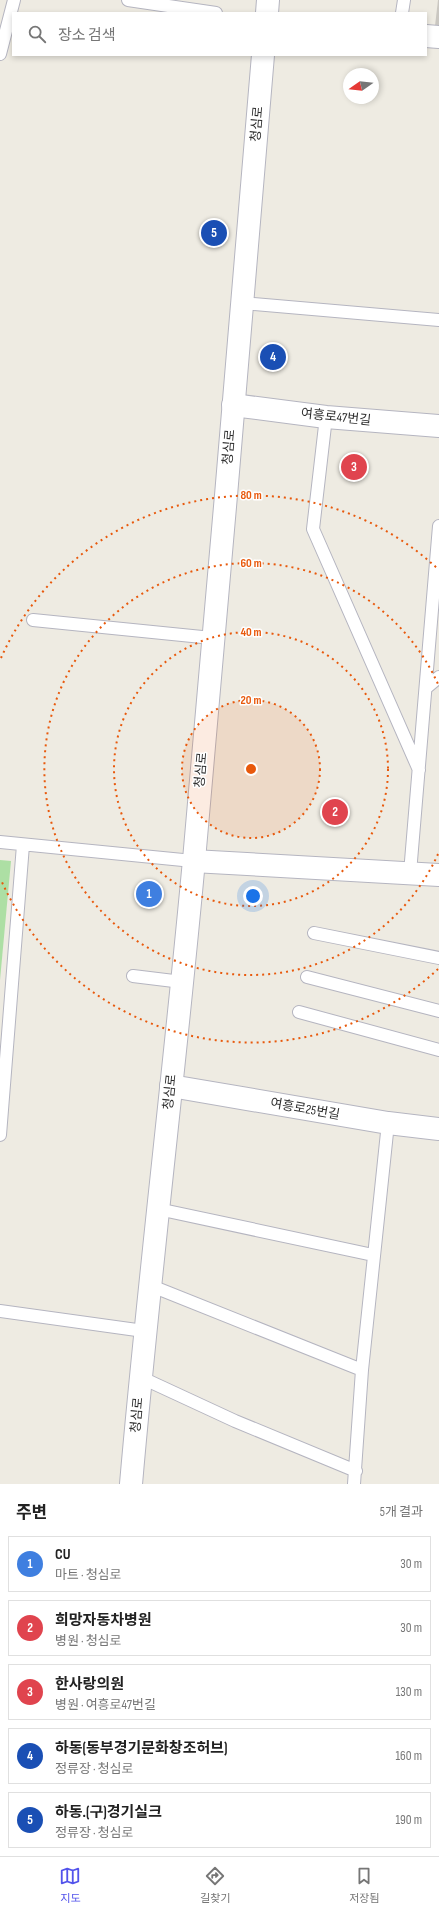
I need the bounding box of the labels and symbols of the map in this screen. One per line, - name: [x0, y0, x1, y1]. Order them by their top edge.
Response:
- north arrow: [343, 68, 379, 104]
- street label: 청심로: [247, 105, 267, 143]
- pin: 5: [201, 218, 227, 248]
- pin: 4: [260, 342, 286, 372]
- street label: 여흥로47번길: [300, 405, 372, 429]
- street label: 청심로: [219, 428, 239, 466]
- pin: 3: [341, 452, 367, 482]
- text: 80 m: [240, 488, 262, 503]
- text: 60 m: [240, 556, 262, 571]
- text: 40 m: [240, 625, 262, 640]
- text: 20 m: [241, 693, 261, 708]
- street label: 청심로: [191, 751, 211, 789]
- centre of rings: [244, 762, 258, 776]
- pin: 2: [322, 797, 348, 827]
- pin: 1: [136, 879, 162, 909]
- your location: [243, 886, 263, 906]
- street label: 청심로: [160, 1073, 180, 1111]
- street label: 여흥로25번길: [269, 1095, 341, 1123]
- street label: 청심로: [127, 1396, 147, 1434]

